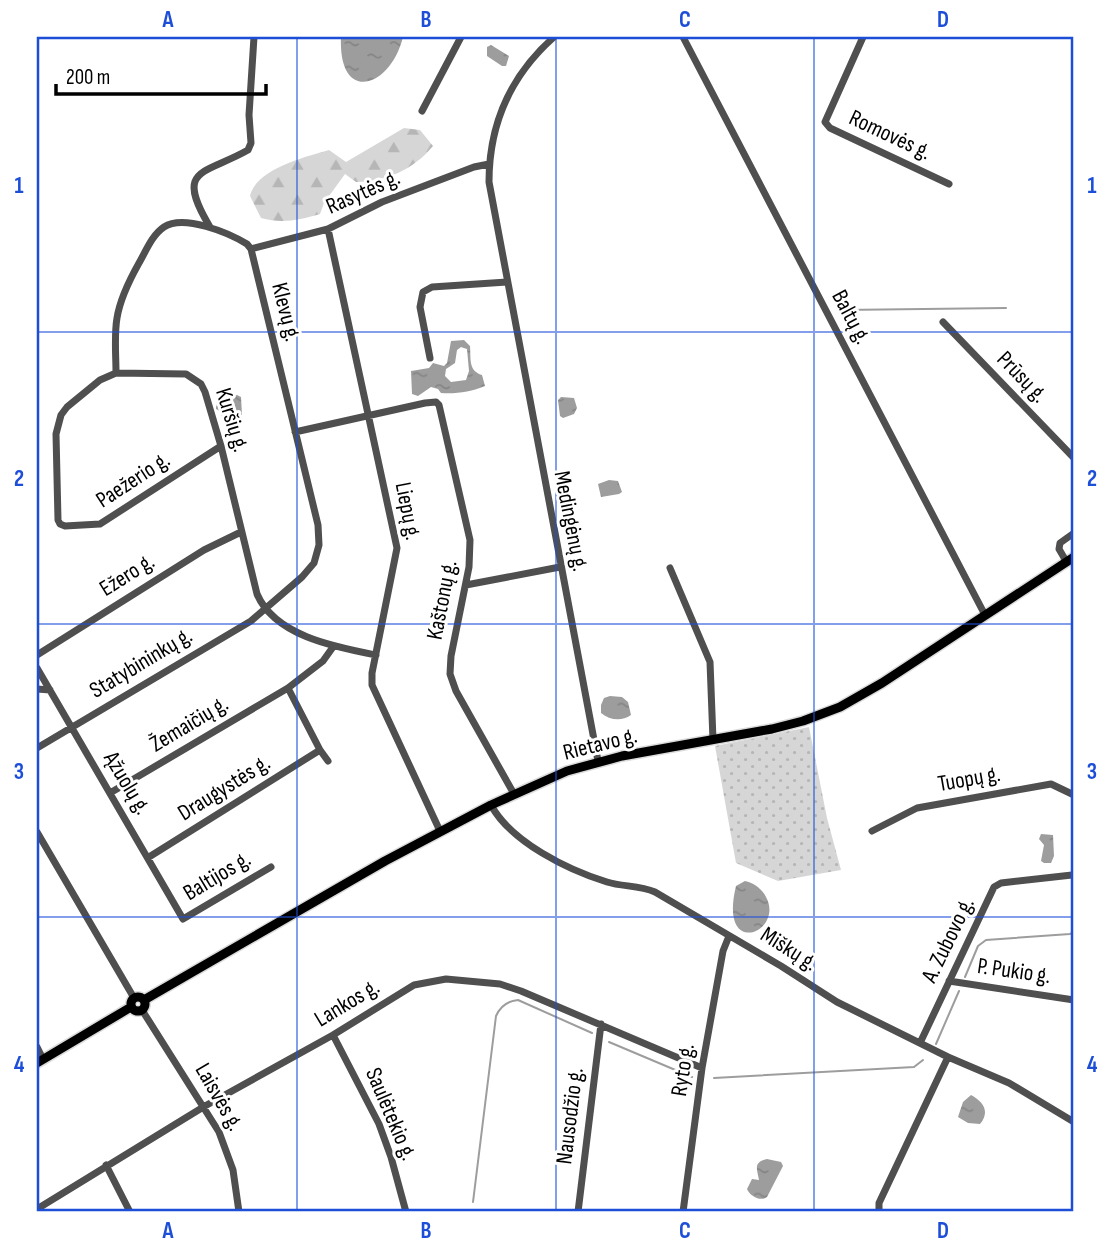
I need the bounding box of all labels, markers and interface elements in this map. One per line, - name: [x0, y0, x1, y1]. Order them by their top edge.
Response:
- text: A: [162, 6, 175, 34]
- text: B: [421, 6, 432, 34]
- text: C: [679, 6, 691, 34]
- text: D: [937, 6, 949, 34]
- scale bar: [56, 52, 266, 96]
- text: 200 m: [66, 65, 110, 90]
- street label: Romovės g.: [844, 104, 936, 166]
- street label: Rasytės g.: [322, 163, 404, 221]
- text: 1: [14, 172, 24, 200]
- text: 1: [1087, 172, 1097, 200]
- street label: Klevų g.: [265, 280, 307, 344]
- street label: Baltų g.: [825, 285, 877, 349]
- street label: Prūsų g.: [991, 345, 1053, 409]
- street label: Kuršių g.: [209, 385, 255, 455]
- street label: Paežerio g.: [91, 446, 175, 514]
- text: 2: [14, 465, 24, 493]
- text: 2: [1087, 465, 1097, 493]
- street label: Medingėnų g.: [548, 468, 594, 574]
- street label: Liepų g.: [389, 480, 427, 542]
- street label: Ežero g.: [94, 547, 160, 603]
- street label: Kaštonų g.: [421, 558, 463, 642]
- street label: Statybininkų g.: [85, 621, 197, 705]
- street label: Žemaičių g.: [145, 690, 233, 758]
- street label: Rietavo g.: [560, 721, 640, 767]
- street label: Ąžuolų g.: [97, 746, 157, 820]
- street label: Draugystės g.: [173, 749, 275, 827]
- text: 3: [14, 758, 24, 786]
- text: 3: [1087, 758, 1097, 786]
- street label: Tuopų g.: [935, 760, 1003, 798]
- street label: Baltijos g.: [178, 845, 256, 907]
- street label: A. Zubovo g.: [915, 893, 981, 988]
- street label: Miškų g.: [755, 921, 823, 977]
- street label: P. Pukio g.: [976, 952, 1052, 990]
- street label: Lankos g.: [310, 973, 384, 1033]
- street label: Ryto g.: [665, 1042, 701, 1098]
- text: 4: [14, 1051, 25, 1079]
- text: 4: [1087, 1051, 1098, 1079]
- street label: Laisvės g.: [189, 1058, 249, 1136]
- street label: Saulėtekio g.: [359, 1064, 423, 1164]
- street label: Nausodžio g.: [550, 1066, 590, 1166]
- text: A: [162, 1217, 175, 1245]
- text: B: [421, 1217, 432, 1245]
- text: C: [679, 1217, 691, 1245]
- text: D: [937, 1217, 949, 1245]

